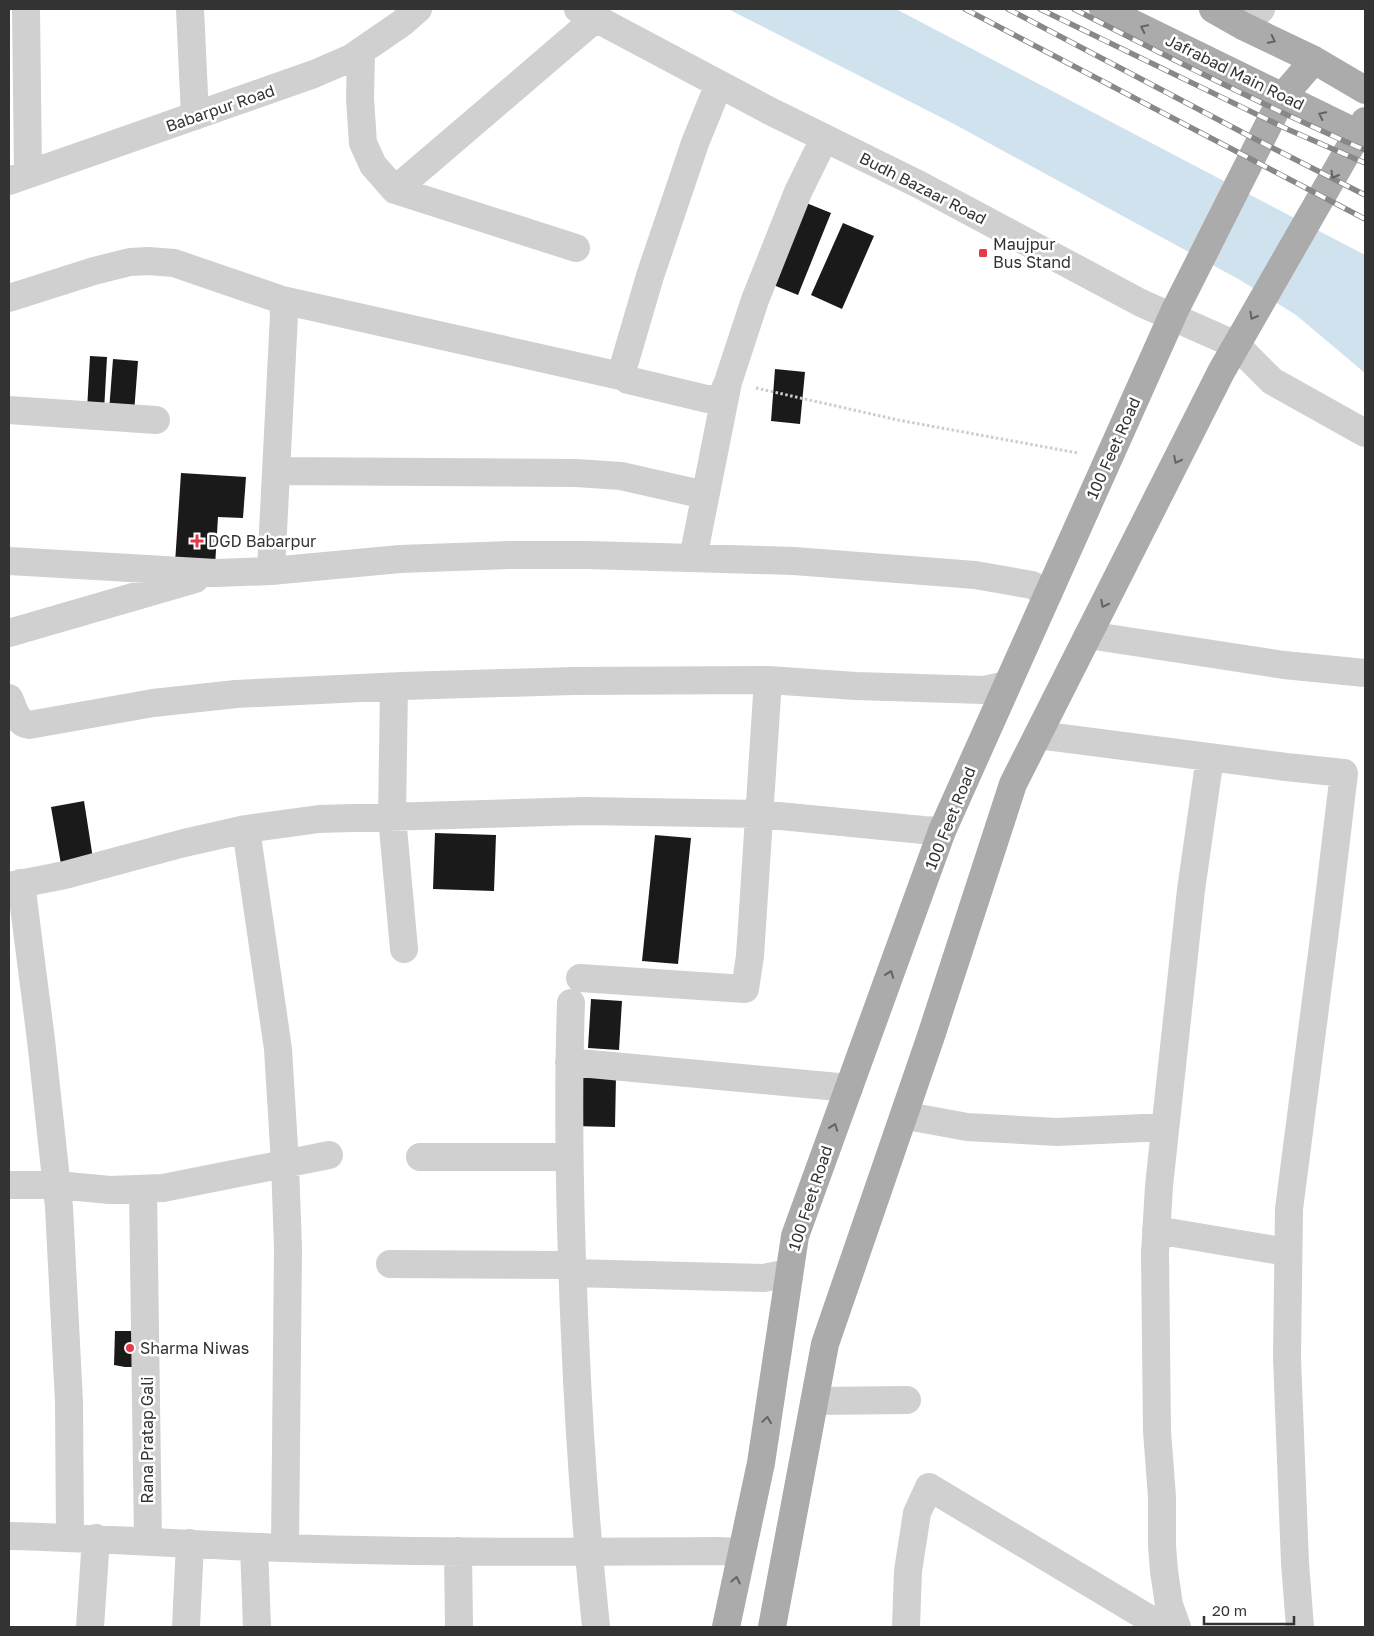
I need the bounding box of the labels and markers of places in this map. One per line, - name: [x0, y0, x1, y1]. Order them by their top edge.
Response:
- place label: Maujpur Bus Stand: [993, 234, 1071, 272]
- marker: Maujpur Bus Stand: [977, 247, 989, 259]
- place label: DGD Babarpur: [208, 531, 316, 551]
- marker: DGD Babarpur: [190, 534, 204, 548]
- place label: Sharma Niwas: [140, 1338, 249, 1358]
- marker: Sharma Niwas: [124, 1342, 136, 1354]

